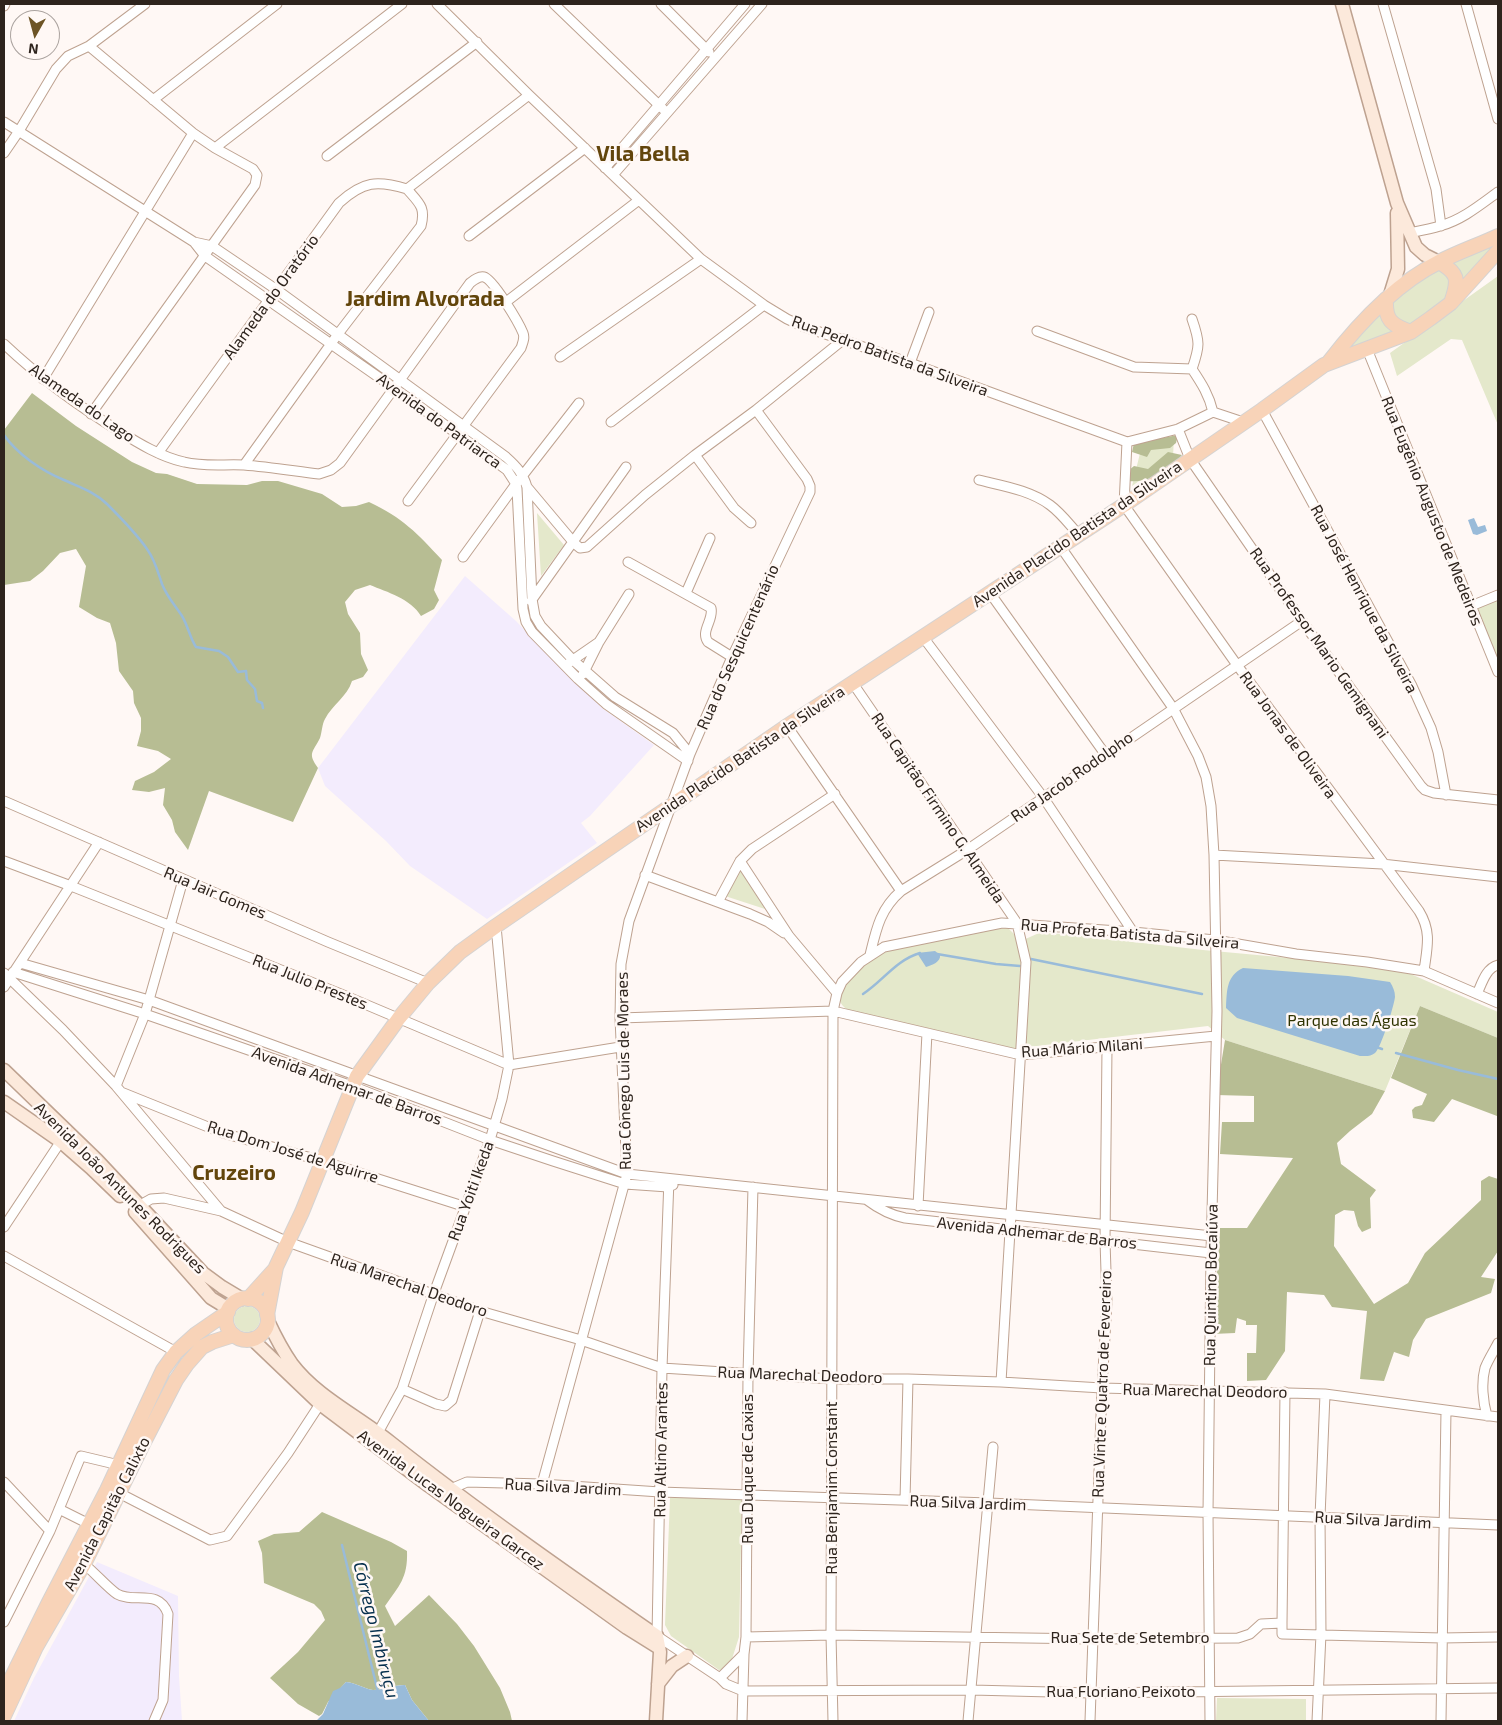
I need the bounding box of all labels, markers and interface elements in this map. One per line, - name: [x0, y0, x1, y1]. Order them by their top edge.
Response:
- north arrow: [10, 10, 60, 60]
- text: N: [27, 40, 39, 58]
- district label: Vila Bella: [596, 141, 690, 167]
- street label: Alameda do Oratório: [219, 231, 323, 363]
- district label: Jardim Alvorada: [345, 286, 505, 312]
- street label: Rua Pedro Batista da Silveira: [789, 311, 991, 401]
- street label: Alameda do Lago: [26, 359, 138, 447]
- street label: Avenida do Patriarca: [373, 369, 505, 473]
- street label: Rua Eugênio Augusto de Medeiros: [1377, 393, 1487, 629]
- street label: Avenida Placido Batista da Silveira: [969, 457, 1185, 611]
- street label: Rua José Henrique da Silveira: [1306, 502, 1422, 696]
- street label: Rua Professor Mario Gemignani: [1246, 544, 1392, 742]
- street label: Rua do Sesquicentenário: [693, 561, 783, 733]
- street label: Rua Jonas de Oliveira: [1235, 668, 1341, 802]
- street label: Avenida Placido Batista da Silveira: [632, 682, 848, 836]
- street label: Rua Capitão Firmino G. Almeida: [867, 709, 1009, 907]
- street label: Rua Jacob Rodolpho: [1007, 728, 1137, 826]
- street label: Rua Jair Gomes: [161, 863, 269, 923]
- street label: Rua Profeta Batista da Silveira: [1020, 915, 1240, 953]
- street label: Rua Julio Prestes: [250, 950, 370, 1014]
- street label: Rua Cônego Luis de Moraes: [613, 972, 635, 1170]
- park label: Parque das Águas: [1287, 1011, 1417, 1031]
- street label: Rua Mário Milani: [1020, 1034, 1144, 1062]
- street label: Avenida Adhemar de Barros: [249, 1043, 445, 1129]
- street label: Avenida João Antunes Rodrigues: [30, 1098, 210, 1278]
- street label: Rua Dom José de Aguirre: [205, 1117, 381, 1187]
- street label: Rua Yoiti Ikeda: [444, 1139, 498, 1243]
- district label: Cruzeiro: [192, 1160, 276, 1186]
- street label: Rua Quintino Bocaiúva: [1200, 1204, 1222, 1366]
- street label: Avenida Adhemar de Barros: [936, 1213, 1138, 1253]
- street label: Rua Marechal Deodoro: [328, 1249, 490, 1321]
- street label: Rua Vinte e Quatro de Fevereiro: [1088, 1270, 1116, 1498]
- street label: Rua Marechal Deodoro: [717, 1363, 883, 1387]
- street label: Rua Marechal Deodoro: [1122, 1380, 1288, 1402]
- street label: Rua Altino Arantes: [650, 1382, 672, 1518]
- street label: Rua Duque de Caxias: [738, 1394, 758, 1544]
- street label: Rua Benjamim Constant: [822, 1401, 842, 1575]
- street label: Avenida Lucas Nogueira Garcez: [354, 1426, 548, 1574]
- street label: Avenida Capitão Calixto: [60, 1434, 154, 1594]
- street label: Rua Silva Jardim: [504, 1474, 622, 1500]
- street label: Rua Silva Jardim: [909, 1491, 1027, 1515]
- street label: Rua Silva Jardim: [1314, 1507, 1432, 1533]
- water label: Córrego Imbiruçu: [349, 1559, 403, 1701]
- street label: Rua Sete de Setembro: [1050, 1628, 1210, 1648]
- street label: Rua Floriano Peixoto: [1046, 1682, 1196, 1702]

